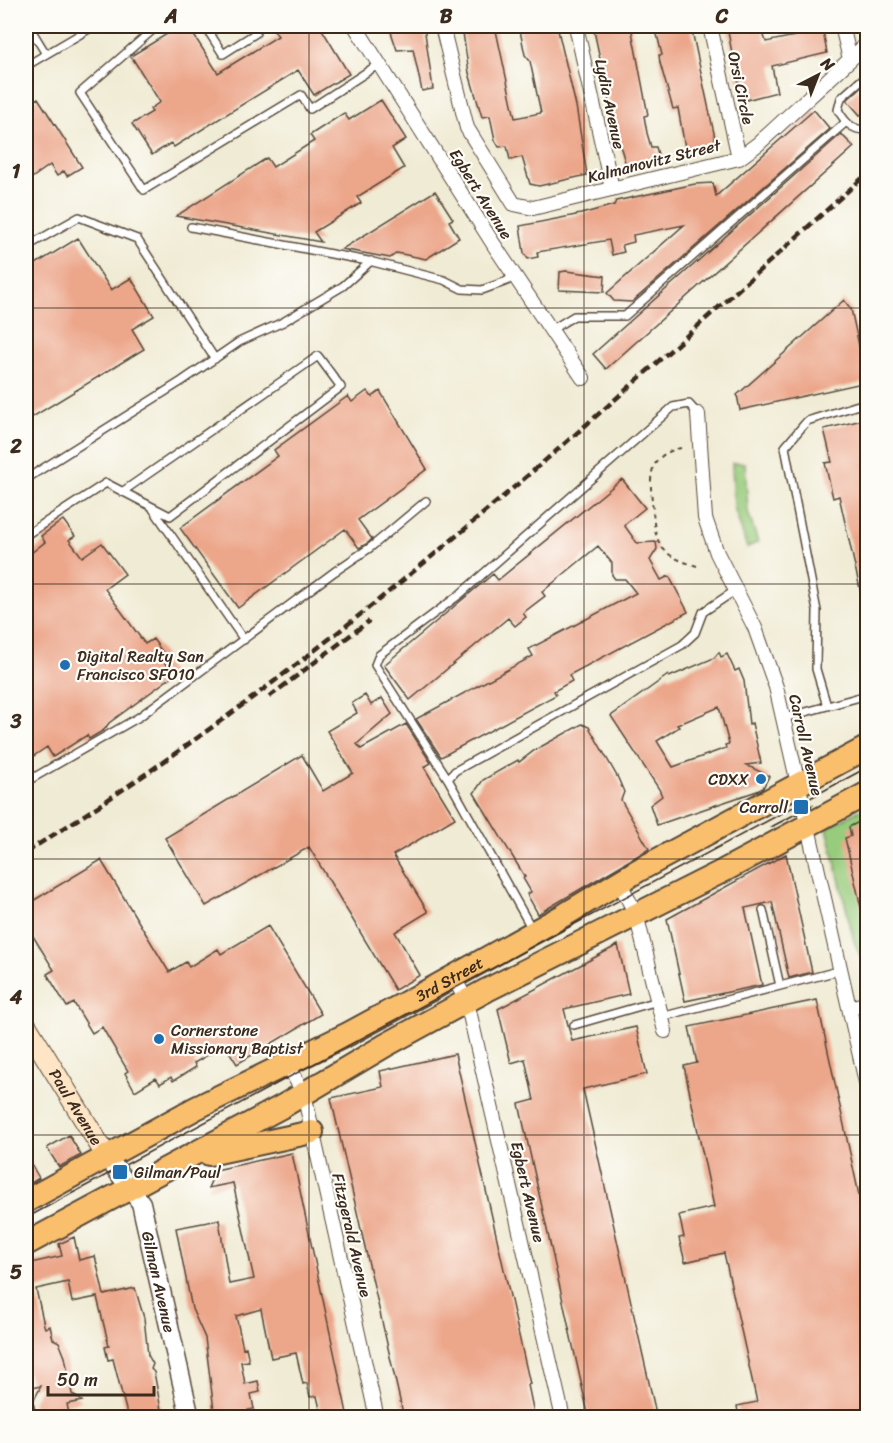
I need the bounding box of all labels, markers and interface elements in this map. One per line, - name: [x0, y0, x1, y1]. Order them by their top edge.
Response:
- text: A: [163, 0, 178, 34]
- text: B: [440, 0, 453, 34]
- text: C: [715, 0, 729, 34]
- north arrow: [788, 45, 848, 105]
- street label: Orsi Circle: [719, 49, 763, 128]
- text: N: [813, 49, 842, 79]
- street label: Lydia Avenue: [586, 56, 634, 152]
- street label: Kalmanovitz Street: [584, 130, 724, 192]
- street label: Egbert Avenue: [441, 143, 521, 245]
- text: 1: [12, 154, 21, 189]
- text: 2: [9, 429, 22, 464]
- place label: Digital Realty San Francisco SFO10: [77, 642, 204, 689]
- marker: Digital Realty San Francisco SFO10: [58, 658, 72, 672]
- street label: Carroll Avenue: [780, 691, 832, 799]
- text: 3: [10, 704, 22, 739]
- place label: CDXX: [708, 765, 749, 794]
- marker: CDXX: [754, 772, 768, 786]
- place label: Carroll: [740, 793, 788, 822]
- marker: Carroll: [792, 798, 810, 816]
- street label: 3rd Street: [410, 948, 489, 1010]
- text: 4: [9, 980, 23, 1015]
- place label: Cornerstone Missionary Baptist: [171, 1016, 304, 1063]
- marker: Cornerstone Missionary Baptist: [152, 1032, 166, 1046]
- street label: Paul Avenue: [41, 1062, 111, 1151]
- street label: Egbert Avenue: [502, 1139, 554, 1245]
- place label: Gilman/Paul: [134, 1158, 221, 1187]
- marker: Gilman/Paul: [111, 1163, 129, 1181]
- street label: Fitzgerald Avenue: [324, 1170, 380, 1300]
- street label: Gilman Avenue: [133, 1228, 185, 1335]
- text: 5: [10, 1255, 22, 1290]
- scale bar: [48, 1359, 154, 1397]
- text: 50 m: [57, 1364, 98, 1396]

